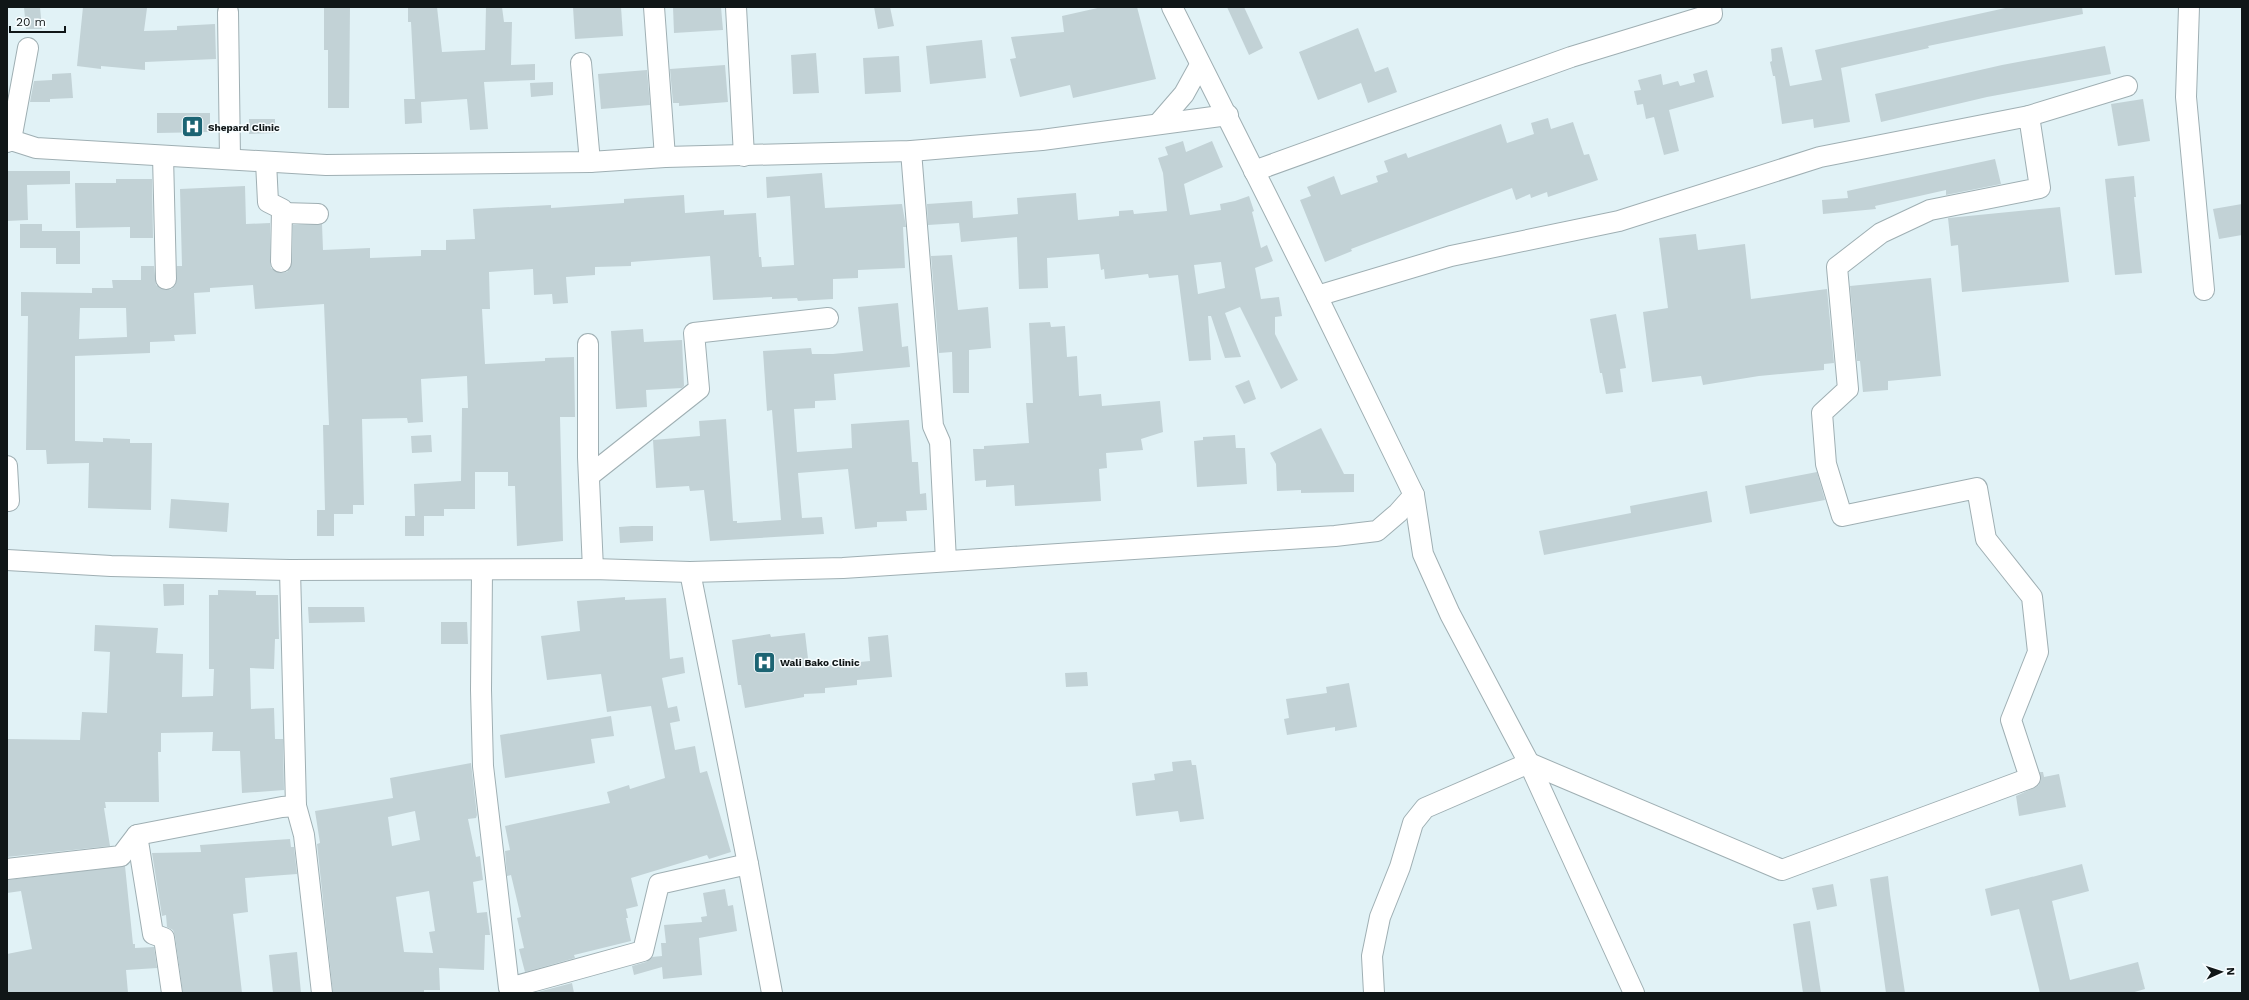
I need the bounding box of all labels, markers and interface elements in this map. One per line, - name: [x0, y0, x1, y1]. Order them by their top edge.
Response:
- scale bar: [10, 8, 65, 34]
- text: 20 m: [16, 15, 46, 29]
- hospital icon: Shepard Clinic: [180, 114, 206, 140]
- place label: Shepard Clinic: [208, 122, 280, 133]
- hospital icon: Wali Bako Clinic: [751, 649, 777, 675]
- place label: Wali Bako Clinic: [780, 657, 860, 668]
- north arrow: [2201, 952, 2241, 992]
- text: N: [2224, 967, 2237, 976]

